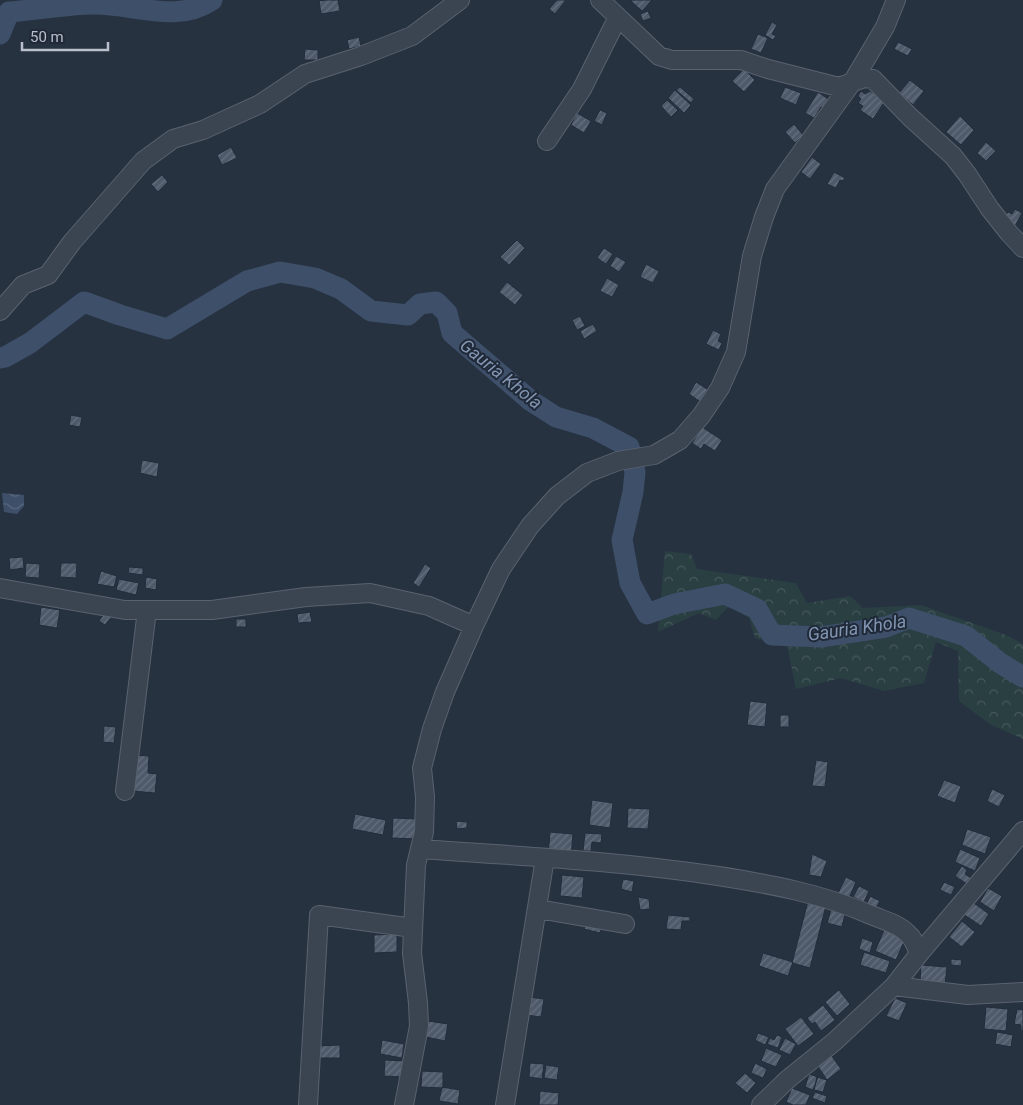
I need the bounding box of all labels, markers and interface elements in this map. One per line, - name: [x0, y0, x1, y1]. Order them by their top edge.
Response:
- scale bar: [22, 20, 109, 52]
- text: 50 m: [30, 28, 64, 46]
- water label: Gauria Khola: [456, 334, 547, 413]
- water label: Gauria Khola: [806, 610, 908, 645]

